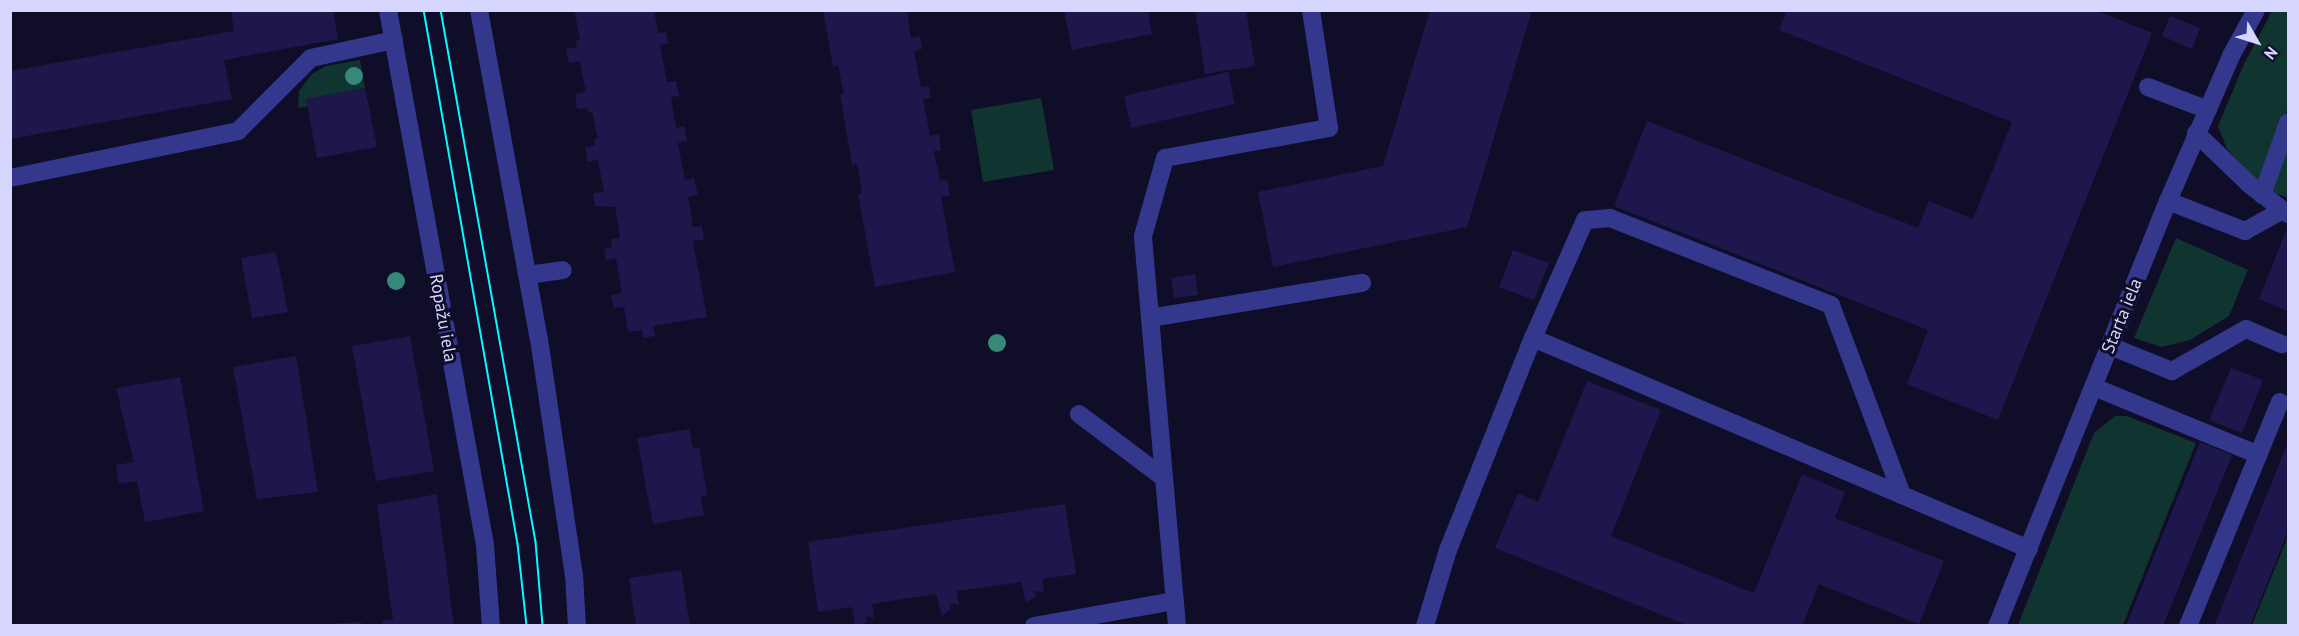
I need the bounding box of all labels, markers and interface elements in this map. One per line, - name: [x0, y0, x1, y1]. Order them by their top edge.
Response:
- north arrow: [2227, 12, 2287, 72]
- text: N: [2260, 43, 2282, 64]
- street label: Ropažu iela: [425, 272, 461, 364]
- street label: Starta iela: [2097, 275, 2147, 357]

